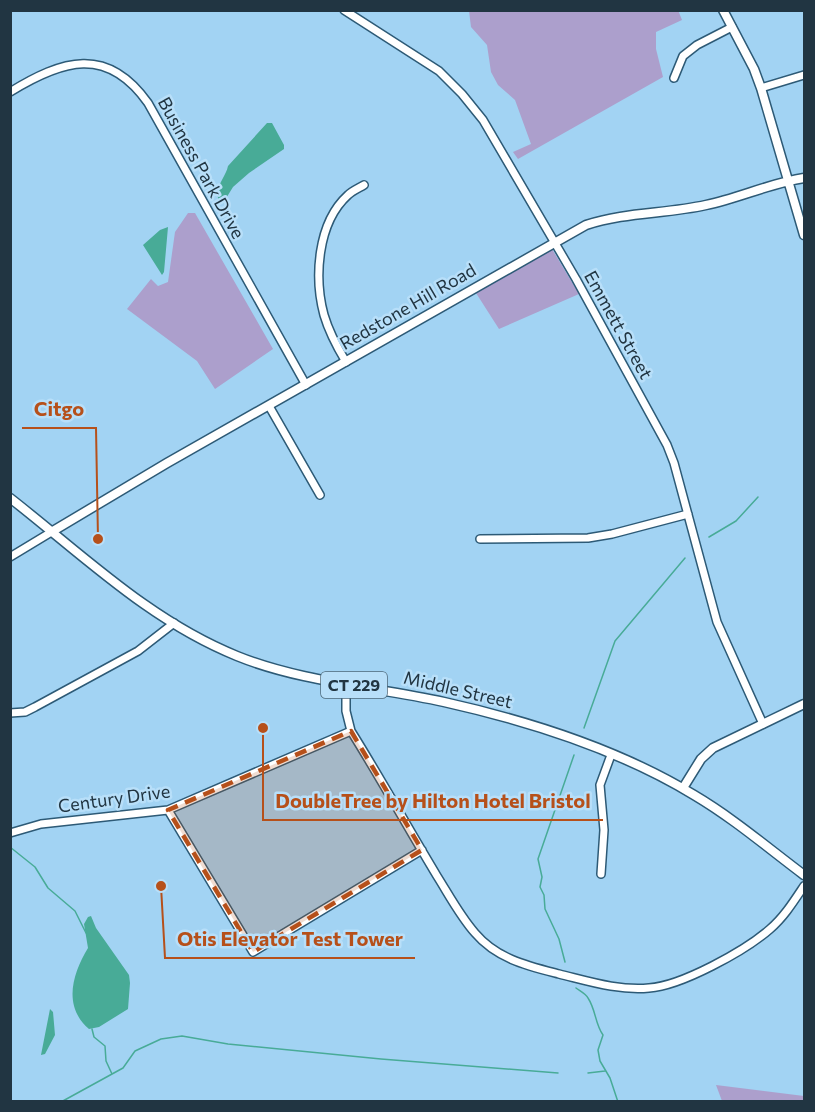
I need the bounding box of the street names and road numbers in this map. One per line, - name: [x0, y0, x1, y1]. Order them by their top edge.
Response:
- street label: Business Park Drive: [154, 93, 250, 242]
- street label: Redstone Hill Road: [336, 258, 479, 354]
- street label: Emmett Street: [580, 266, 658, 383]
- street label: Middle Street: [402, 666, 515, 712]
- road number: CT 229: [321, 672, 387, 698]
- street label: Century Drive: [56, 779, 171, 817]

